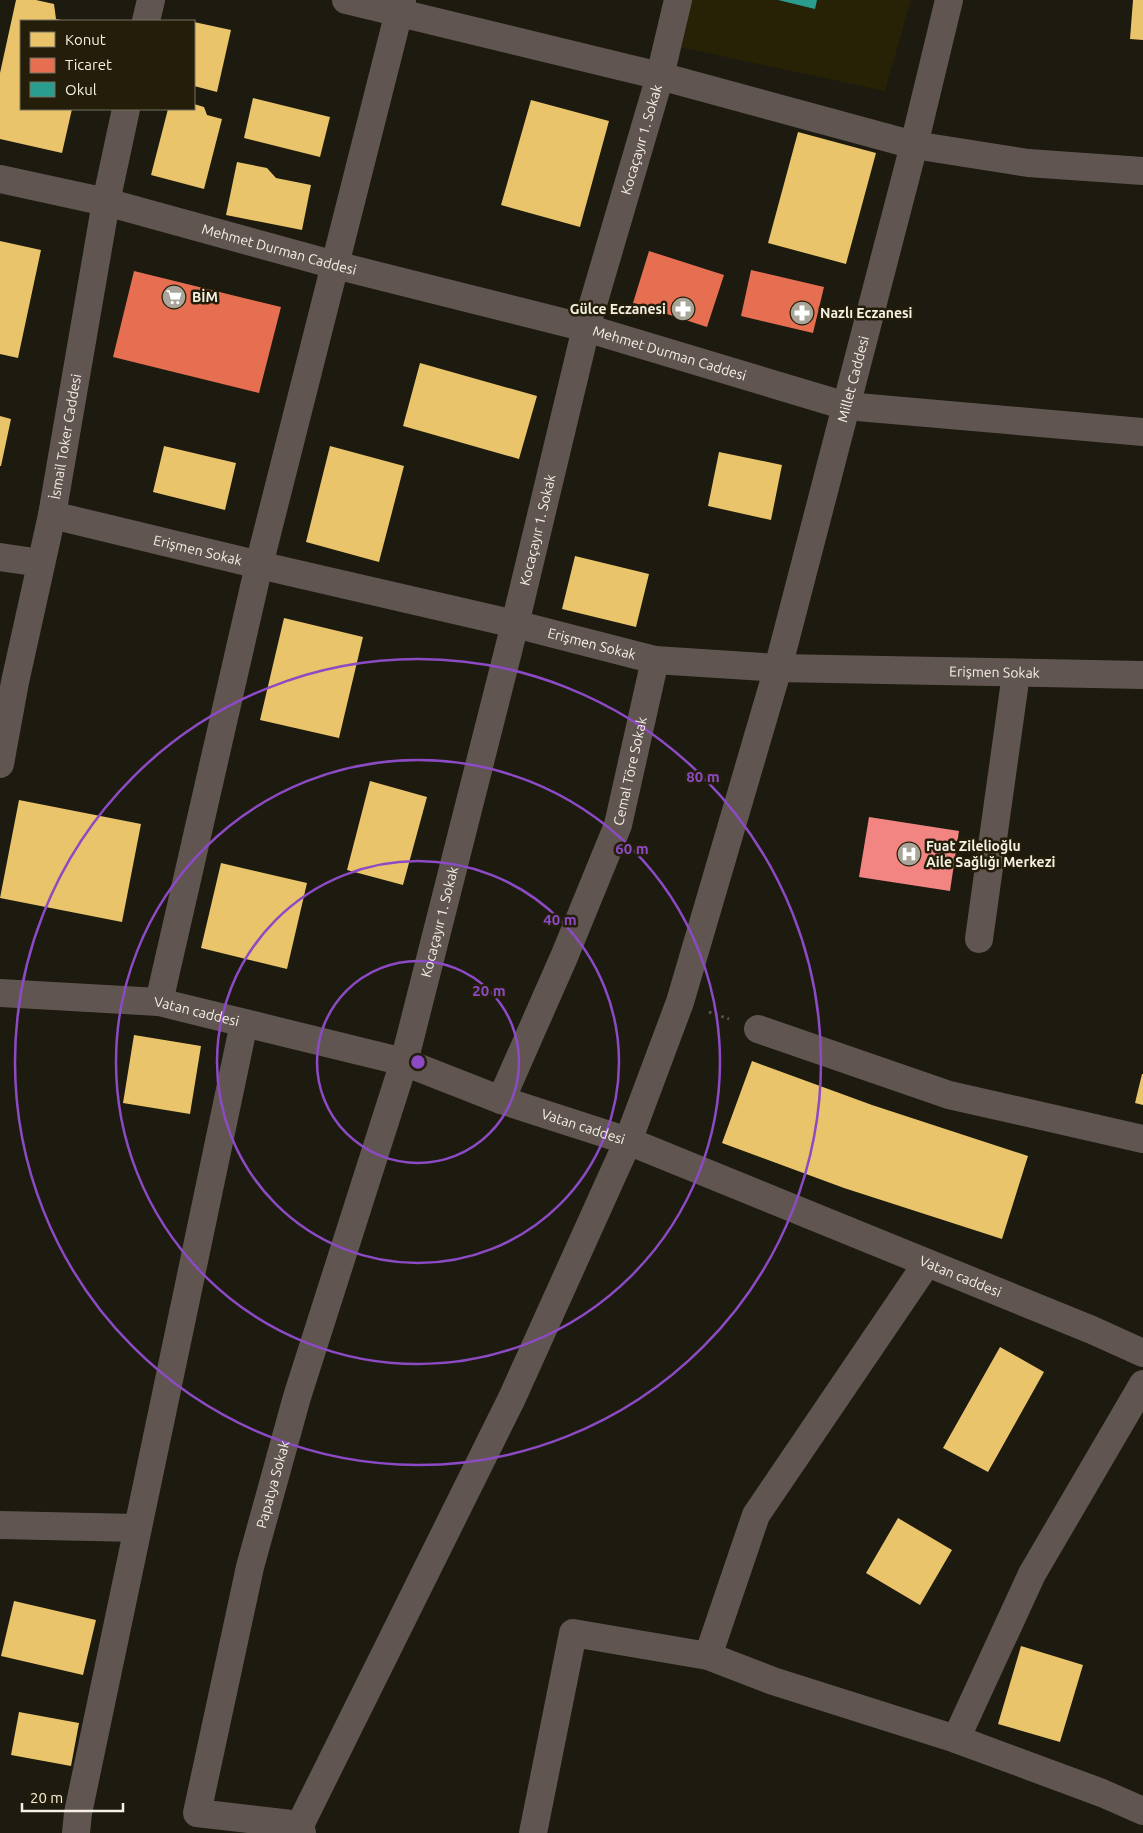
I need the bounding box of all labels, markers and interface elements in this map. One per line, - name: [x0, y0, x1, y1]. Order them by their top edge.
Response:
- legend: [20, 20, 195, 110]
- text: Konut: [65, 31, 106, 48]
- text: Ticaret: [65, 56, 112, 73]
- text: Okul: [65, 81, 97, 98]
- street label: Kocaçayır 1. Sokak: [618, 83, 665, 197]
- street label: Mehmet Durman Caddesi: [200, 221, 358, 278]
- supermarket icon: BİM: [161, 284, 187, 310]
- place label: BİM: [192, 288, 218, 305]
- pharmacy icon: Gülce Eczanesi: [670, 296, 696, 322]
- pharmacy icon: Nazlı Eczanesi: [789, 300, 815, 326]
- place label: Gülce Eczanesi: [570, 301, 666, 317]
- place label: Nazlı Eczanesi: [820, 305, 913, 321]
- street label: Mehmet Durman Caddesi: [591, 322, 748, 384]
- street label: Millet Caddesi: [834, 334, 872, 424]
- street label: İsmail Toker Caddesi: [47, 373, 84, 501]
- street label: Kocaçayır 1. Sokak: [516, 473, 559, 587]
- street label: Erişmen Sokak: [152, 532, 244, 569]
- street label: Erişmen Sokak: [546, 625, 638, 663]
- street label: Erişmen Sokak: [949, 663, 1040, 681]
- street label: Cemal Töre Sokak: [610, 715, 650, 827]
- text: 80 m: [686, 768, 720, 785]
- place label: Fuat Zilelioğlu Aile Sağlığı Merkezi: [926, 838, 1055, 870]
- text: 60 m: [615, 840, 649, 857]
- hospital icon: Fuat Zilelioğlu Aile Sağlığı Merkezi: [896, 841, 922, 867]
- street label: Kocaçayır 1. Sokak: [418, 865, 461, 979]
- text: 40 m: [543, 911, 577, 928]
- text: 20 m: [472, 982, 506, 999]
- street label: Vatan caddesi: [154, 994, 241, 1029]
- centre of rings: [409, 1053, 427, 1071]
- street label: Vatan caddesi: [539, 1106, 627, 1148]
- street label: Vatan caddesi: [917, 1253, 1004, 1300]
- street label: Papatya Sokak: [253, 1439, 293, 1530]
- scale bar: [22, 1780, 124, 1812]
- text: 20 m: [30, 1789, 63, 1806]

